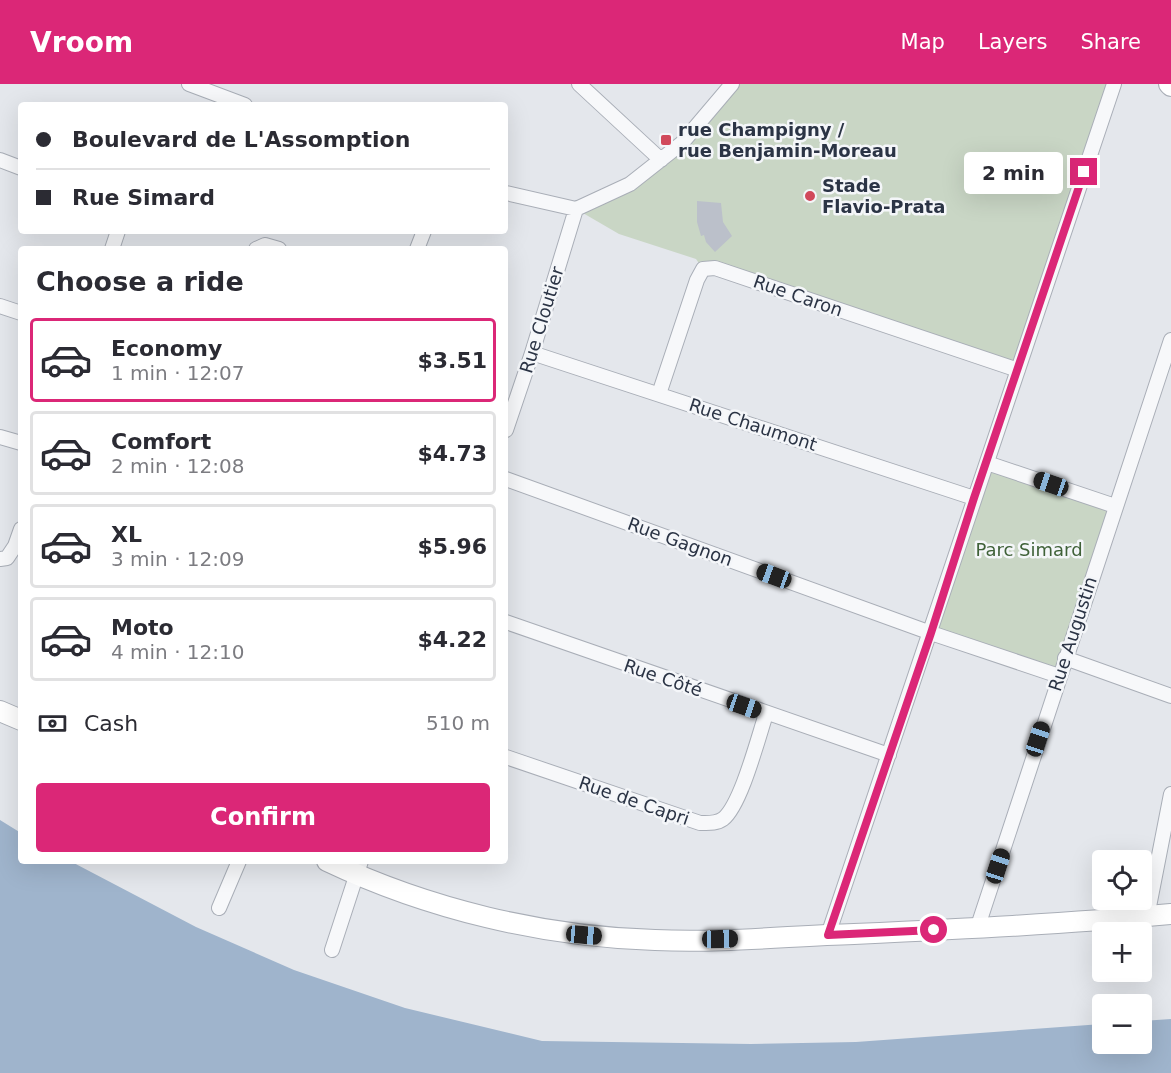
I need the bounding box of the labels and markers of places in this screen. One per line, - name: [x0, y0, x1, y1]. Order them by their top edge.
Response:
- place label: rue Champigny / rue Benjamin-Moreau: [678, 119, 897, 161]
- marker: rue Champigny / rue Benjamin-Moreau: [659, 133, 673, 147]
- place label: Stade Flavio-Prata: [822, 175, 945, 217]
- marker: Stade Flavio-Prata: [803, 189, 817, 203]

